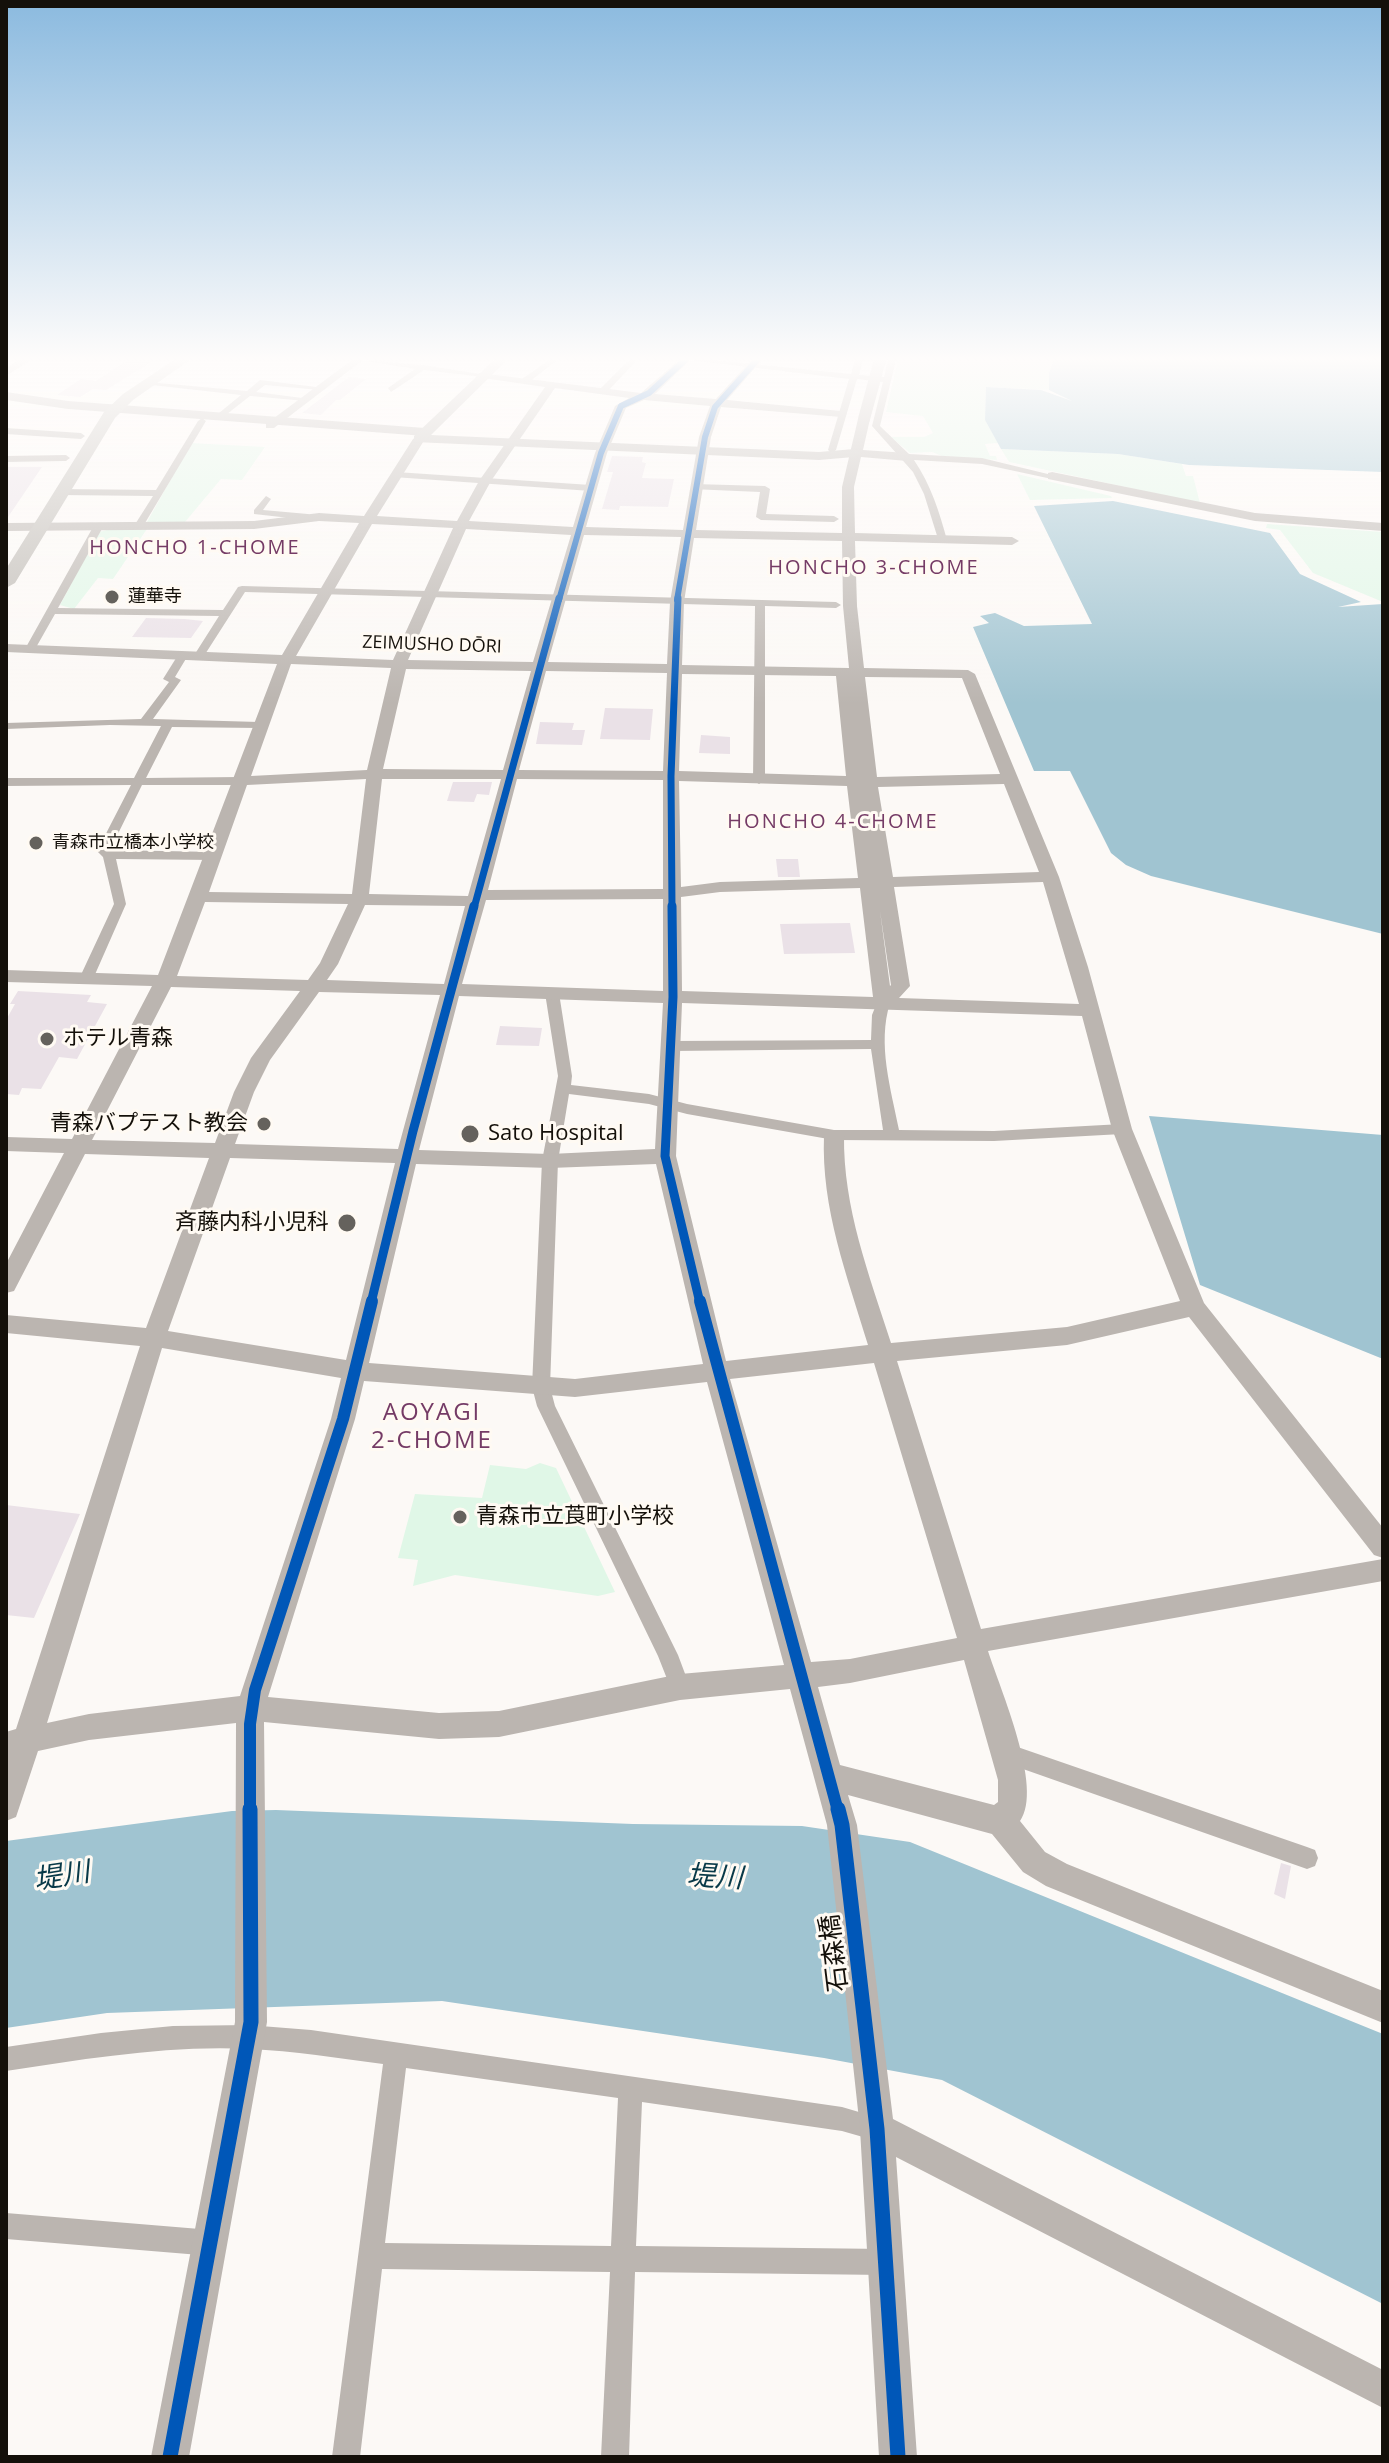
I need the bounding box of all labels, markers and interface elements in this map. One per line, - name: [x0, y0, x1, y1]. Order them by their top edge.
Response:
- district label: HONCHO 1-CHOME: [89, 536, 301, 560]
- district label: HONCHO 3-CHOME: [768, 556, 980, 580]
- place label: 蓮華寺: [128, 586, 182, 608]
- marker: 蓮華寺: [103, 588, 121, 606]
- street label: ZEIMUSHO DŌRI: [362, 632, 502, 658]
- district label: HONCHO 4-CHOME: [727, 810, 939, 834]
- place label: 青森市立橋本小学校: [52, 832, 214, 854]
- marker: 青森市立橋本小学校: [27, 834, 45, 852]
- place label: ホテル青森: [63, 1026, 173, 1052]
- marker: ホテル青森: [38, 1030, 56, 1048]
- place label: 青森バプテスト教会: [50, 1111, 248, 1137]
- marker: 青森バプテスト教会: [255, 1115, 273, 1133]
- place label: Sato Hospital: [488, 1121, 624, 1147]
- marker: Sato Hospital: [459, 1123, 481, 1145]
- place label: 斉藤内科小児科: [175, 1210, 329, 1236]
- marker: 斉藤内科小児科: [336, 1212, 358, 1234]
- district label: AOYAGI 2-CHOME: [371, 1399, 493, 1455]
- place label: 青森市立莨町小学校: [476, 1504, 674, 1530]
- marker: 青森市立莨町小学校: [451, 1508, 469, 1526]
- water label: 堤川: [32, 1856, 92, 1898]
- water label: 堤川: [686, 1860, 744, 1896]
- street label: 石森橋: [815, 1912, 855, 1994]

